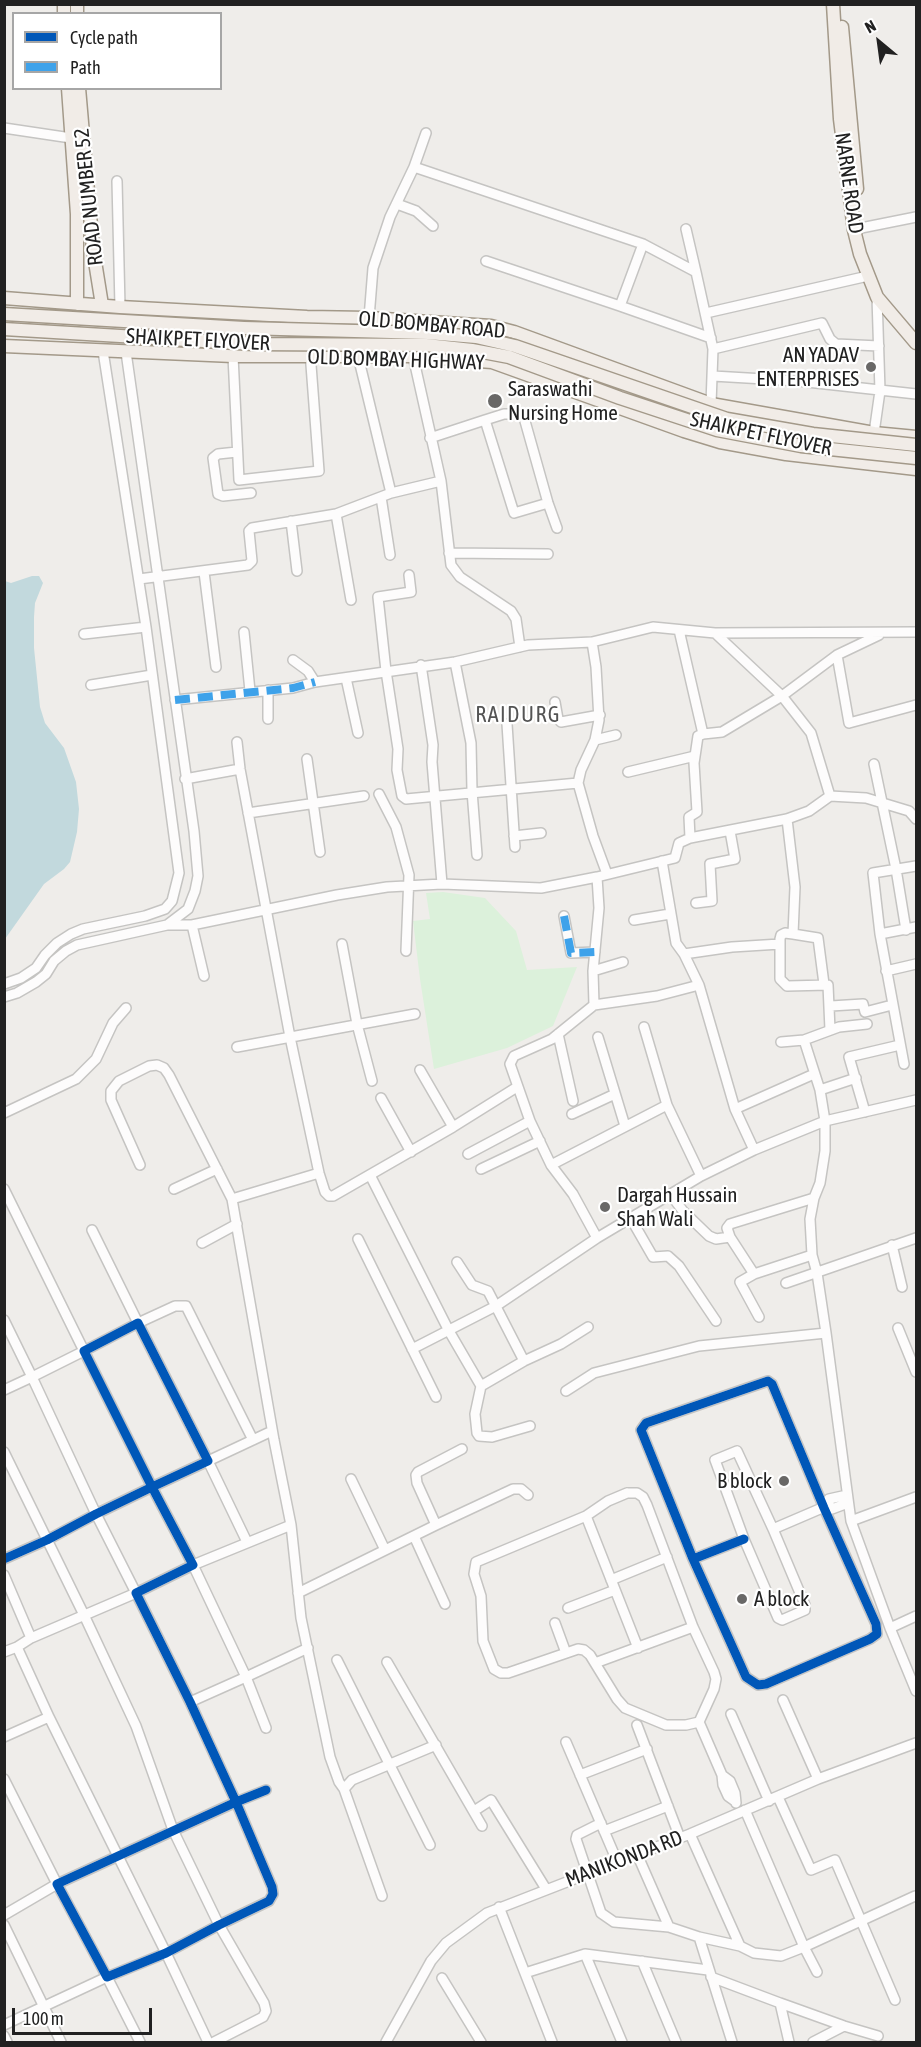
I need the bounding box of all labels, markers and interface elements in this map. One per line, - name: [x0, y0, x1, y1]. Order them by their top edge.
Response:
- legend: [12, 12, 222, 90]
- north arrow: [849, 12, 909, 72]
- text: N: [862, 16, 879, 36]
- text: Cycle path: [70, 27, 138, 48]
- text: Path: [70, 57, 101, 78]
- street label: ROAD NUMBER 52: [69, 127, 109, 267]
- street label: NARNE ROAD: [829, 131, 869, 235]
- street label: OLD BOMBAY ROAD: [358, 306, 506, 344]
- street label: SHAIKPET FLYOVER: [125, 324, 271, 356]
- place label: AN YADAV ENTERPRISES: [756, 342, 859, 392]
- street label: OLD BOMBAY HIGHWAY: [307, 344, 485, 376]
- marker: AN YADAV ENTERPRISES: [864, 360, 878, 374]
- place label: Saraswathi Nursing Home: [508, 376, 618, 426]
- marker: Saraswathi Nursing Home: [486, 392, 504, 410]
- street label: SHAIKPET FLYOVER: [688, 407, 834, 461]
- district label: RAIDURG: [475, 702, 561, 728]
- place label: Dargah Hussain Shah Wali: [617, 1182, 737, 1232]
- marker: Dargah Hussain Shah Wali: [598, 1200, 612, 1214]
- place label: B block: [717, 1468, 772, 1494]
- marker: B block: [777, 1474, 791, 1488]
- place label: A block: [754, 1586, 809, 1612]
- marker: A block: [735, 1592, 749, 1606]
- street label: MANIKONDA RD: [562, 1825, 686, 1893]
- scale bar: [15, 1996, 154, 2034]
- text: 100 m: [23, 2008, 64, 2029]

